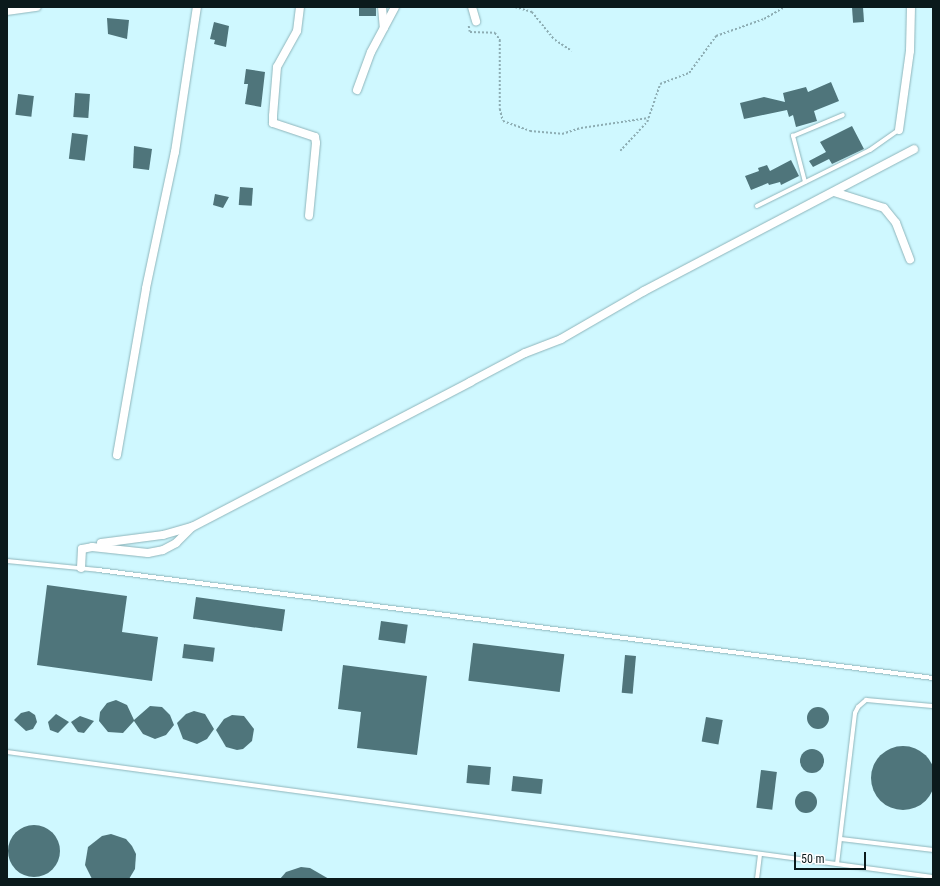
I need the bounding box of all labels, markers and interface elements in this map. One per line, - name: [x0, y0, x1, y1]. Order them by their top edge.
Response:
- scale bar: [796, 844, 868, 870]
- text: 50 m: [801, 852, 825, 866]

